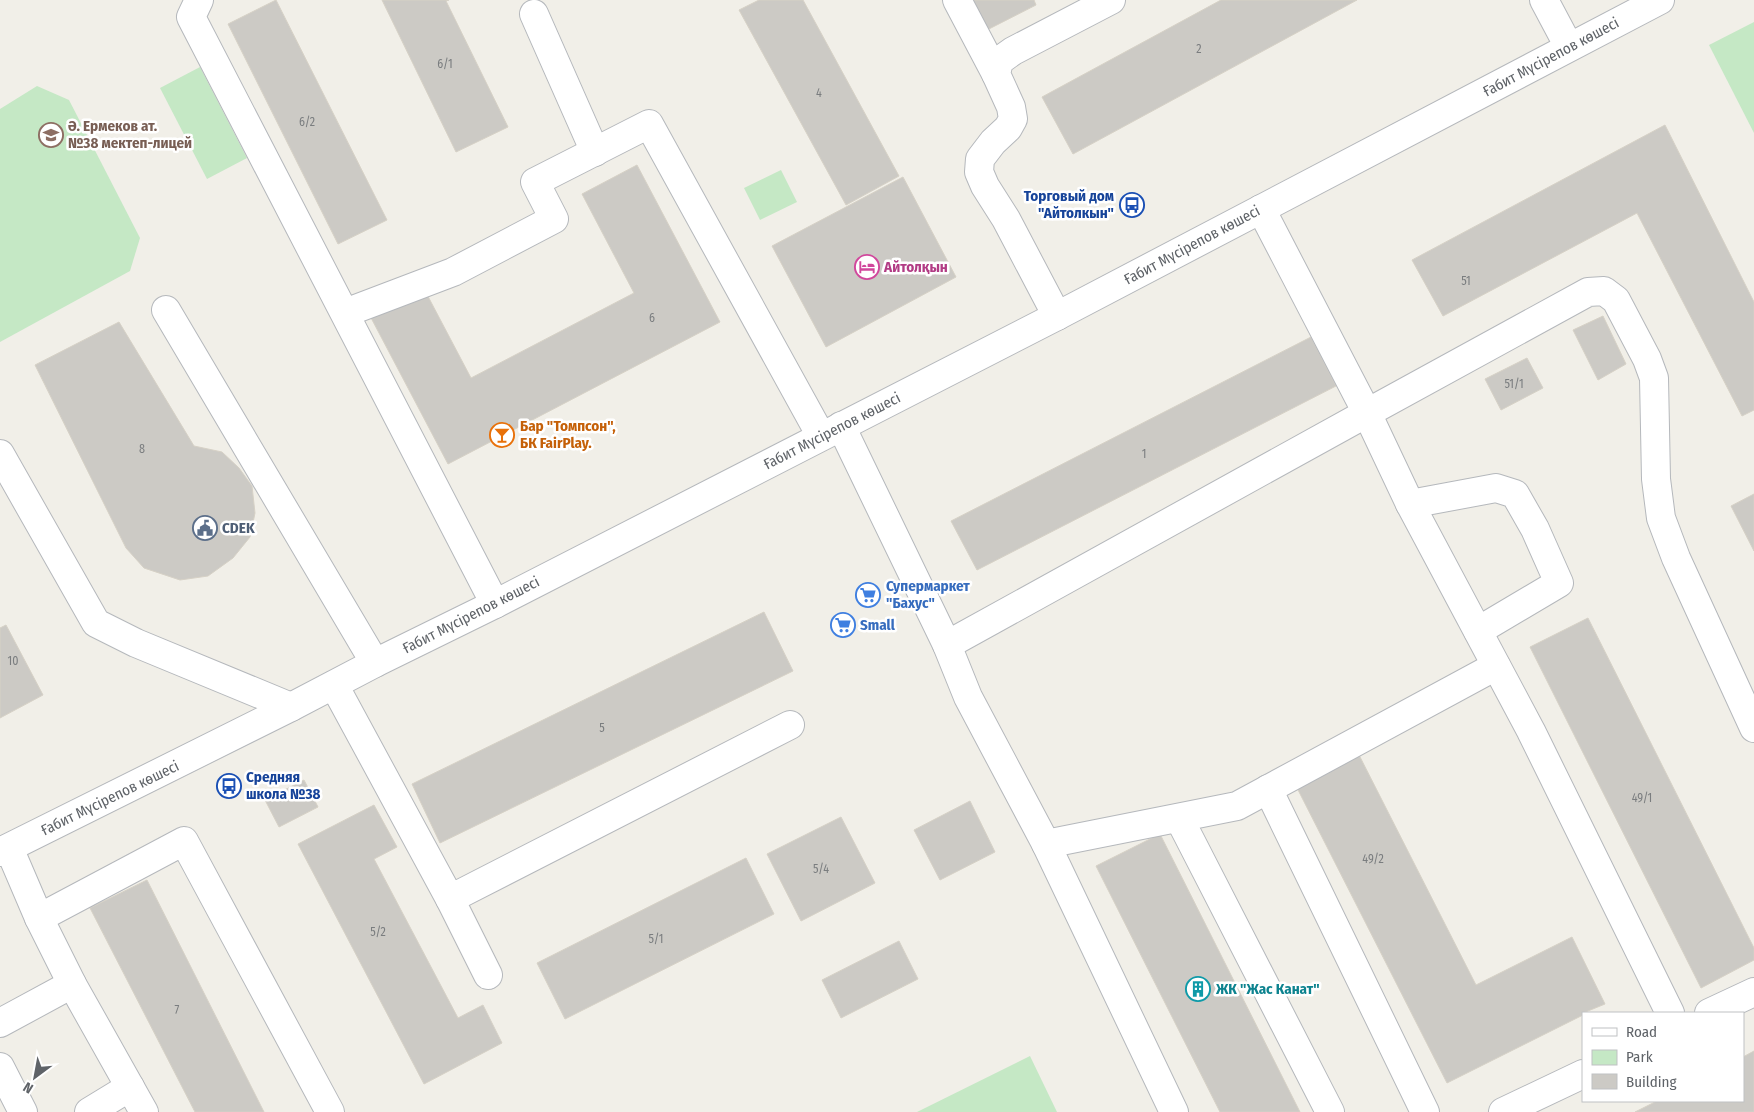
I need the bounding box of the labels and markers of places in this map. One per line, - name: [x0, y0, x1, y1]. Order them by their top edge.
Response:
- place label: Ә. Ермеков ат. №38 мектеп-лицей: [68, 117, 192, 152]
- school or university icon: Ә. Ермеков ат. №38 мектеп-лицей: [38, 122, 64, 148]
- place label: Торговый дом "Айтолкын": [1024, 187, 1114, 222]
- bus stop icon: Торговый дом "Айтолкын": [1119, 192, 1145, 218]
- hotel icon: Айтолқын: [854, 254, 880, 280]
- place label: Айтолқын: [883, 258, 948, 276]
- place label: Бар "Томпсон", БК FairPlay.: [520, 417, 616, 452]
- bar icon: Бар "Томпсон", БК FairPlay.: [489, 422, 515, 448]
- public building icon: CDEK: [192, 515, 218, 541]
- place label: CDEK: [222, 519, 255, 537]
- place label: Супермаркет "Бахус": [886, 577, 970, 612]
- supermarket icon: Супермаркет "Бахус": [855, 582, 881, 608]
- supermarket icon: Small: [830, 612, 856, 638]
- place label: Small: [860, 616, 896, 634]
- place label: Средняя школа №38: [246, 768, 321, 803]
- bus stop icon: Средняя школа №38: [216, 773, 242, 799]
- building icon: ЖК "Жас Канат": [1185, 976, 1211, 1002]
- place label: ЖК "Жас Канат": [1215, 980, 1320, 998]

